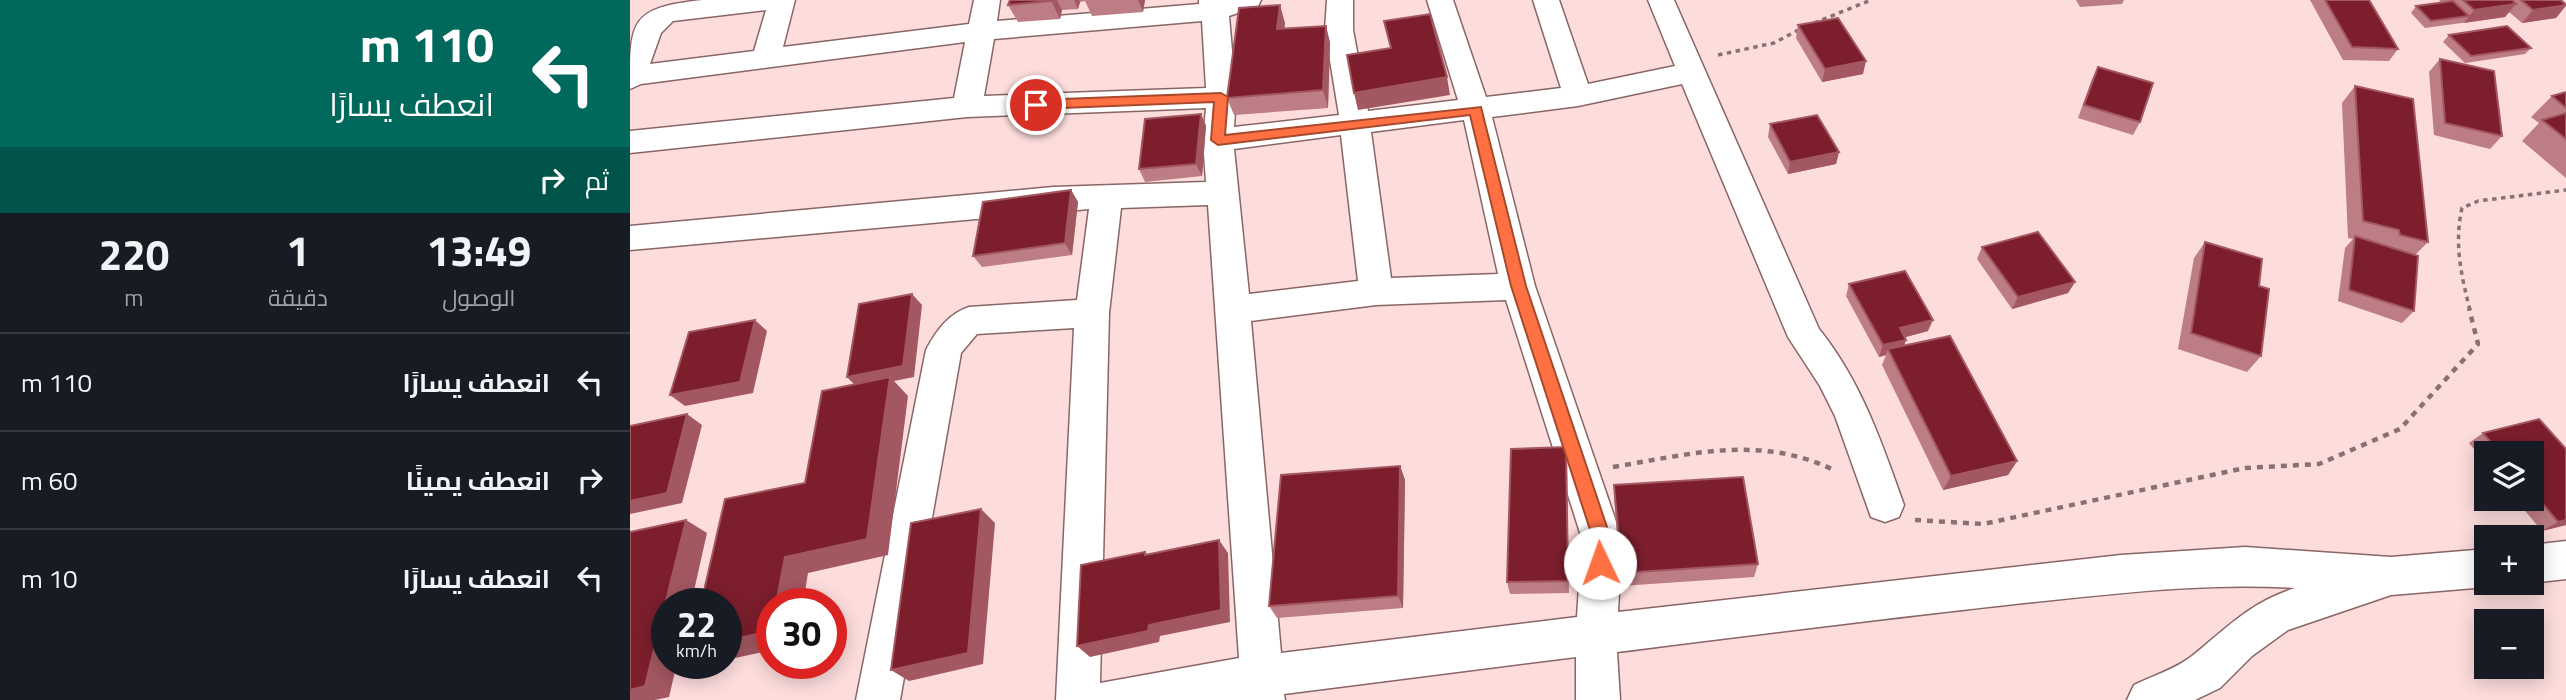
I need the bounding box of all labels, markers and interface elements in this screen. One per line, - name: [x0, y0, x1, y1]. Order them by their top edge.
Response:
- text: 110 m: [360, 6, 494, 81]
- icon: left: [518, 28, 609, 119]
- pin: [1006, 75, 1066, 135]
- text: انعطف يسارًا: [329, 80, 494, 128]
- icon: arrive: [1017, 86, 1055, 124]
- icon: right: [533, 161, 571, 199]
- text: ثم: [585, 161, 609, 200]
- text: 1: [286, 218, 310, 282]
- text: 13:49: [426, 218, 531, 282]
- text: 220: [99, 222, 169, 286]
- text: m: [124, 280, 144, 315]
- text: دقيقة: [268, 280, 328, 315]
- text: الوصول: [442, 280, 516, 315]
- text: 110 m: [21, 363, 92, 402]
- text: انعطف يسارًا: [402, 363, 550, 402]
- icon: left: [571, 363, 609, 401]
- map controls: [2474, 441, 2544, 679]
- button: layers: [2474, 441, 2544, 511]
- text: 60 m: [21, 461, 78, 500]
- text: انعطف يمينًا: [406, 461, 550, 500]
- icon: right: [571, 461, 609, 499]
- button: +: [2474, 525, 2544, 595]
- position arrow: [1563, 526, 1637, 600]
- text: 10 m: [21, 559, 78, 598]
- text: انعطف يسارًا: [402, 559, 550, 598]
- icon: left: [571, 559, 609, 597]
- speed limit sign: 30: [756, 588, 847, 679]
- text: 22: [677, 597, 716, 651]
- button: −: [2474, 609, 2544, 679]
- text: km/h: [676, 637, 717, 664]

